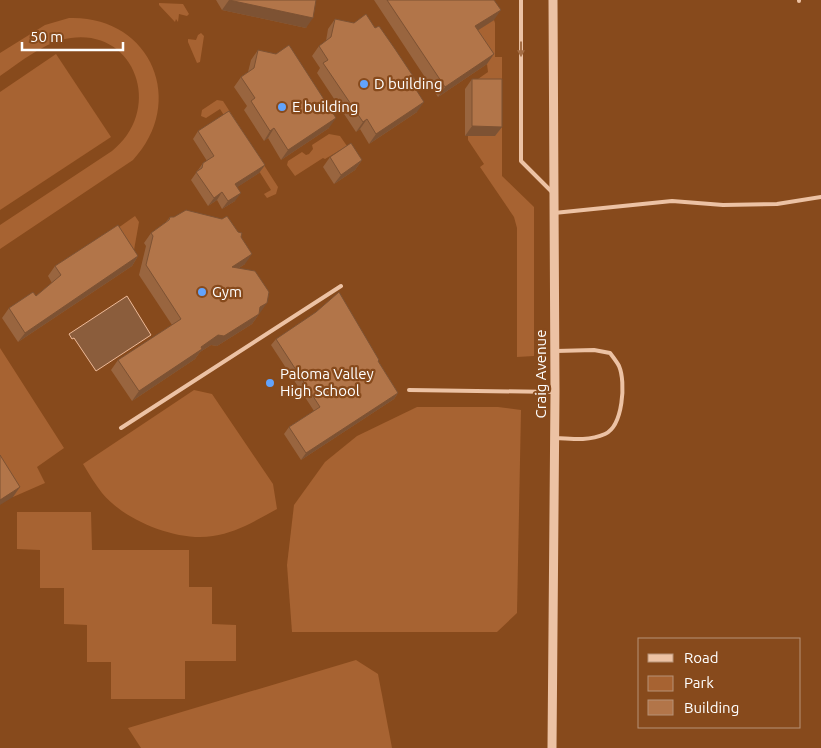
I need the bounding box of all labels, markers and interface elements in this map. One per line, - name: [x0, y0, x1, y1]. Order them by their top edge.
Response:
- scale bar: [22, 20, 124, 52]
- text: 50 m: [30, 28, 63, 45]
- one-way arrow: [517, 41, 525, 57]
- place label: D building: [374, 75, 443, 92]
- marker: D building: [358, 78, 370, 90]
- place label: E building: [292, 98, 358, 115]
- marker: E building: [276, 101, 288, 113]
- place label: Gym: [212, 283, 242, 300]
- marker: Gym: [196, 286, 208, 298]
- street label: Craig Avenue: [532, 330, 549, 418]
- place label: Paloma Valley High School: [280, 365, 374, 399]
- marker: Paloma Valley High School: [264, 377, 276, 389]
- legend: [638, 638, 801, 728]
- text: Road: [684, 649, 719, 666]
- text: Park: [684, 674, 714, 691]
- text: Building: [684, 699, 739, 716]

